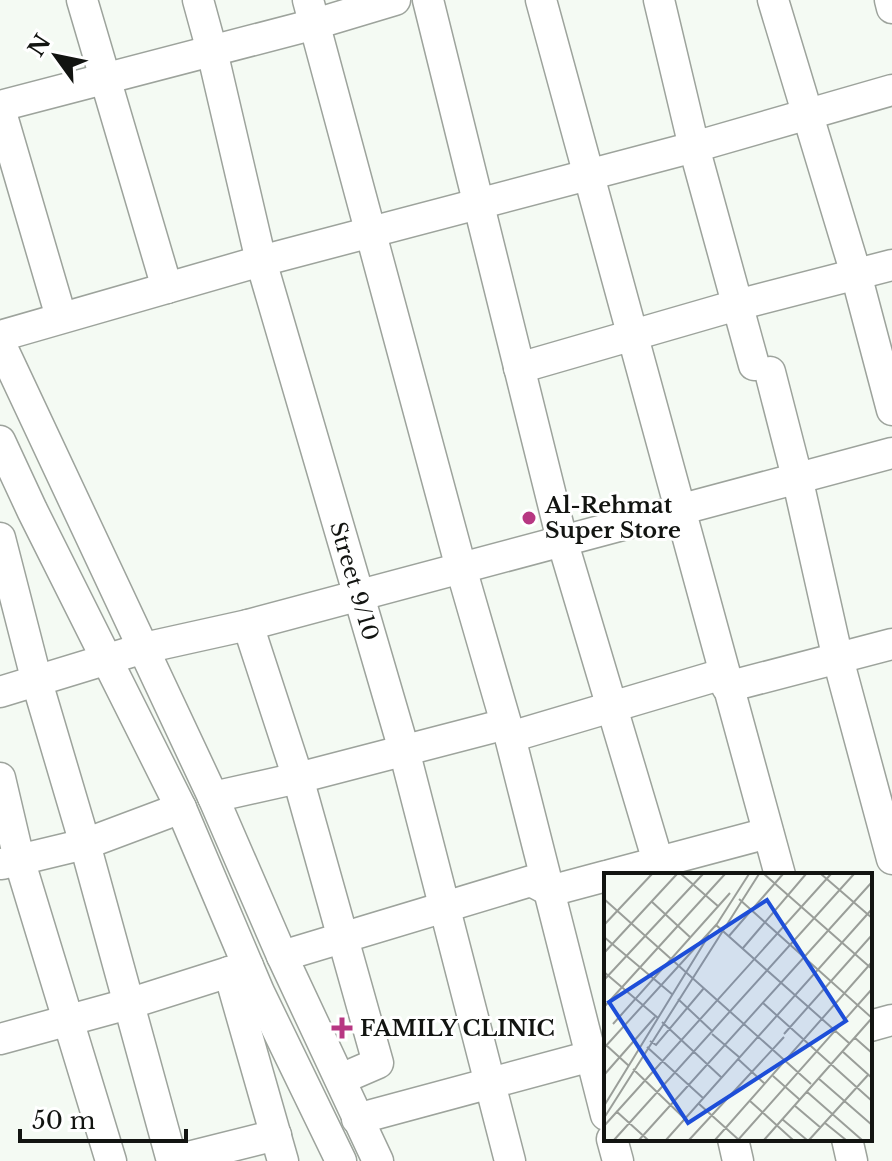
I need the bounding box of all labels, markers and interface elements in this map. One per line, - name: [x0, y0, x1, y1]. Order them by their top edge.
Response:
- north arrow: [16, 16, 96, 96]
- text: N: [23, 29, 57, 61]
- place label: Al-Rehmat Super Store: [544, 492, 681, 544]
- marker: Al-Rehmat Super Store: [520, 509, 538, 527]
- street label: Street 9/10: [324, 519, 385, 644]
- inset map: [604, 873, 872, 1141]
- place label: FAMILY CLINIC: [360, 1015, 555, 1042]
- marker: FAMILY CLINIC: [331, 1017, 353, 1039]
- scale bar: [20, 1093, 186, 1143]
- text: 50 m: [32, 1106, 96, 1135]

